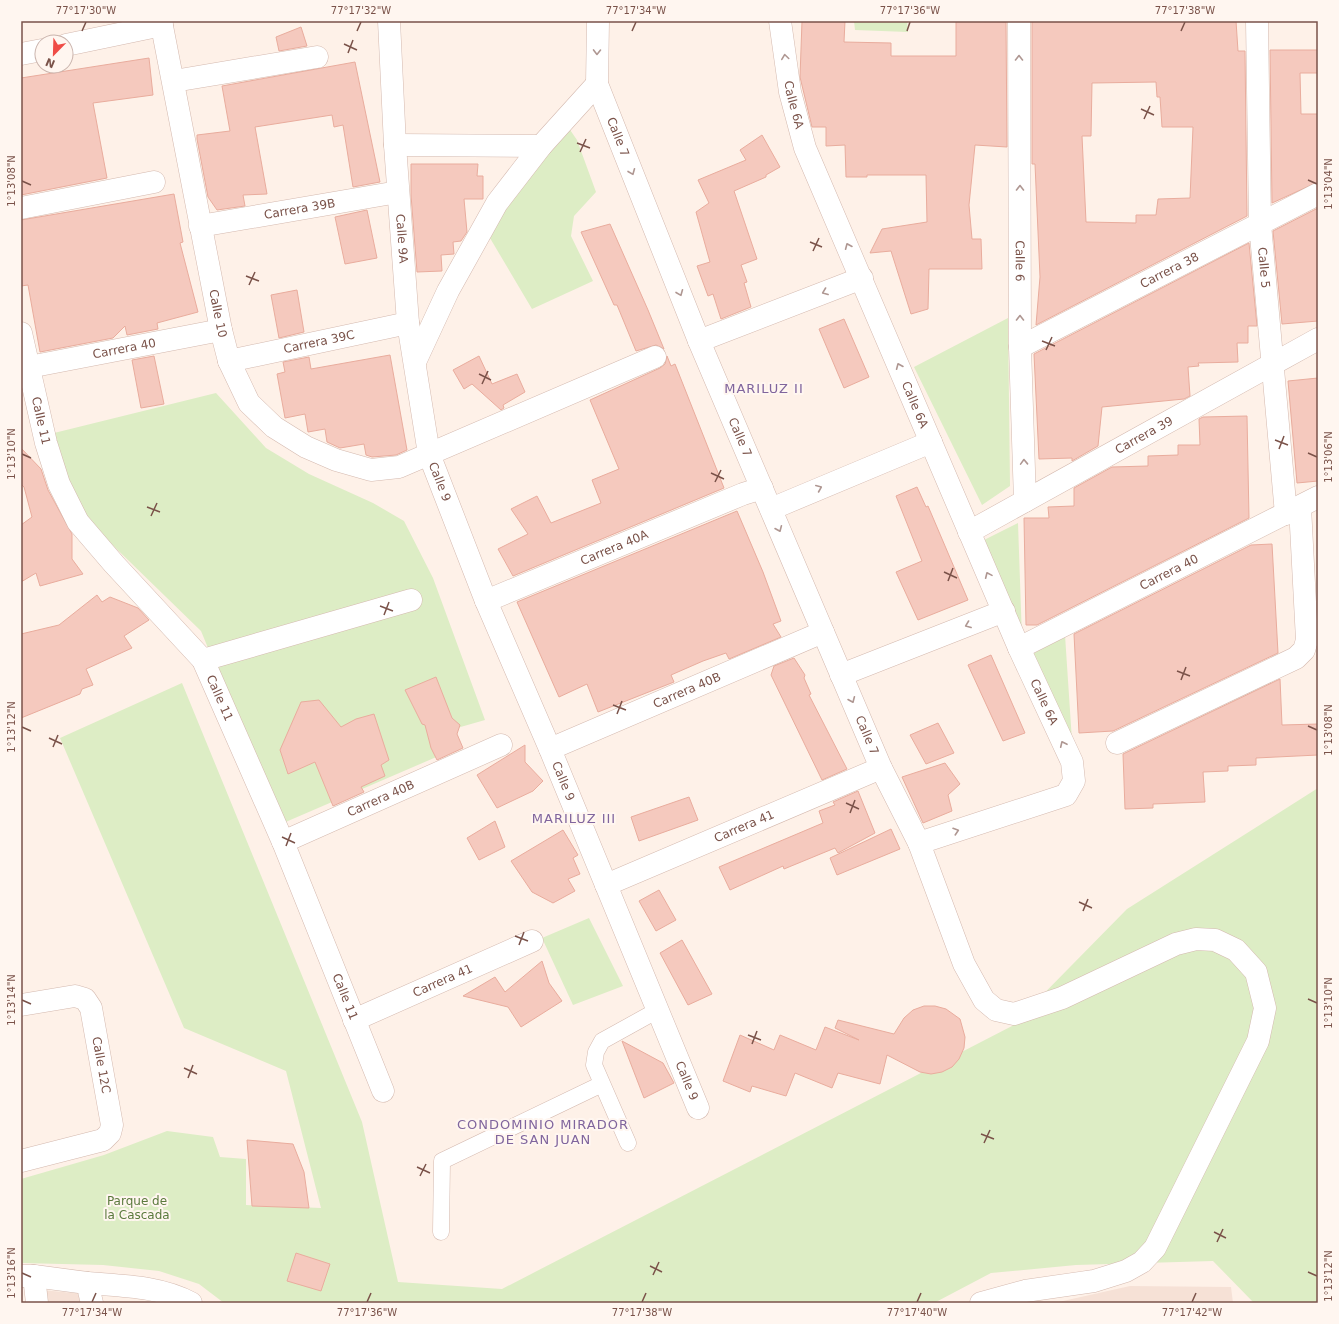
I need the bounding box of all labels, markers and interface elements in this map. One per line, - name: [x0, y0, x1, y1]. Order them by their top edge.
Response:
- text: 77°17'30"W: [56, 5, 116, 16]
- text: 77°17'32"W: [331, 5, 391, 16]
- text: 77°17'34"W: [606, 5, 666, 16]
- text: 77°17'36"W: [880, 5, 940, 16]
- text: 77°17'38"W: [1155, 5, 1215, 16]
- north arrow: [34, 34, 74, 74]
- one-way arrow: [593, 49, 602, 55]
- one-way arrow: [781, 54, 790, 60]
- text: N: [44, 55, 57, 71]
- one-way arrow: [1015, 55, 1023, 61]
- street label: Calle 6A: [781, 80, 807, 131]
- street label: Calle 7: [604, 115, 632, 159]
- text: 1°13'08"N: [6, 155, 17, 207]
- text: 1°13'04"N: [1323, 158, 1334, 210]
- one-way arrow: [627, 169, 635, 176]
- one-way arrow: [1016, 185, 1024, 191]
- street label: Carrera 39B: [263, 196, 336, 222]
- street label: Calle 9A: [393, 213, 411, 265]
- street label: Calle 6: [1013, 240, 1027, 282]
- one-way arrow: [844, 243, 852, 250]
- street label: Calle 5: [1255, 247, 1273, 289]
- street label: Carrera 38: [1138, 249, 1201, 291]
- street label: Calle 10: [206, 288, 230, 339]
- one-way arrow: [822, 288, 829, 296]
- one-way arrow: [675, 290, 683, 297]
- one-way arrow: [1016, 315, 1024, 321]
- street label: Carrera 39C: [282, 328, 356, 356]
- street label: Carrera 40: [92, 336, 157, 362]
- one-way arrow: [895, 362, 903, 369]
- street label: Calle 6A: [899, 379, 931, 431]
- district label: MARILUZ II: [724, 381, 804, 396]
- street label: Calle 11: [29, 395, 53, 446]
- street label: Carrera 39: [1113, 414, 1175, 457]
- street label: Calle 7: [725, 415, 755, 459]
- text: 1°13'10"N: [6, 428, 17, 480]
- text: 1°13'06"N: [1323, 431, 1334, 483]
- one-way arrow: [1020, 459, 1028, 465]
- street label: Calle 9: [426, 460, 454, 503]
- one-way arrow: [815, 485, 823, 493]
- one-way arrow: [774, 525, 782, 532]
- street label: Carrera 40A: [578, 527, 651, 568]
- street label: Carrera 40: [1137, 552, 1201, 593]
- one-way arrow: [985, 572, 993, 579]
- one-way arrow: [964, 621, 971, 629]
- street label: Carrera 40B: [651, 670, 723, 711]
- street label: Calle 11: [203, 673, 236, 723]
- street label: Calle 6A: [1027, 677, 1061, 728]
- one-way arrow: [847, 696, 855, 703]
- text: 1°13'12"N: [6, 701, 17, 753]
- text: 1°13'08"N: [1323, 704, 1334, 756]
- street label: Calle 7: [852, 713, 882, 757]
- one-way arrow: [1060, 741, 1068, 748]
- street label: Calle 9: [549, 759, 578, 803]
- street label: Carrera 40B: [345, 777, 417, 820]
- street label: Carrera 41: [712, 807, 776, 845]
- district label: MARILUZ III: [532, 811, 616, 826]
- one-way arrow: [953, 827, 960, 835]
- street label: Carrera 41: [411, 961, 475, 1000]
- street label: Calle 11: [329, 971, 361, 1022]
- text: 1°13'14"N: [6, 974, 17, 1026]
- text: 1°13'10"N: [1323, 977, 1334, 1029]
- street label: Calle 12C: [89, 1036, 113, 1095]
- street label: Calle 9: [672, 1059, 701, 1102]
- district label: CONDOMINIO MIRADOR DE SAN JUAN: [457, 1117, 629, 1147]
- park label: Parque de la Cascada: [104, 1194, 170, 1222]
- text: 1°13'16"N: [6, 1247, 17, 1299]
- text: 1°13'12"N: [1323, 1250, 1334, 1302]
- text: 77°17'34"W: [62, 1307, 122, 1318]
- text: 77°17'36"W: [337, 1307, 397, 1318]
- text: 77°17'38"W: [612, 1307, 672, 1318]
- text: 77°17'40"W: [887, 1307, 947, 1318]
- text: 77°17'42"W: [1162, 1307, 1222, 1318]

